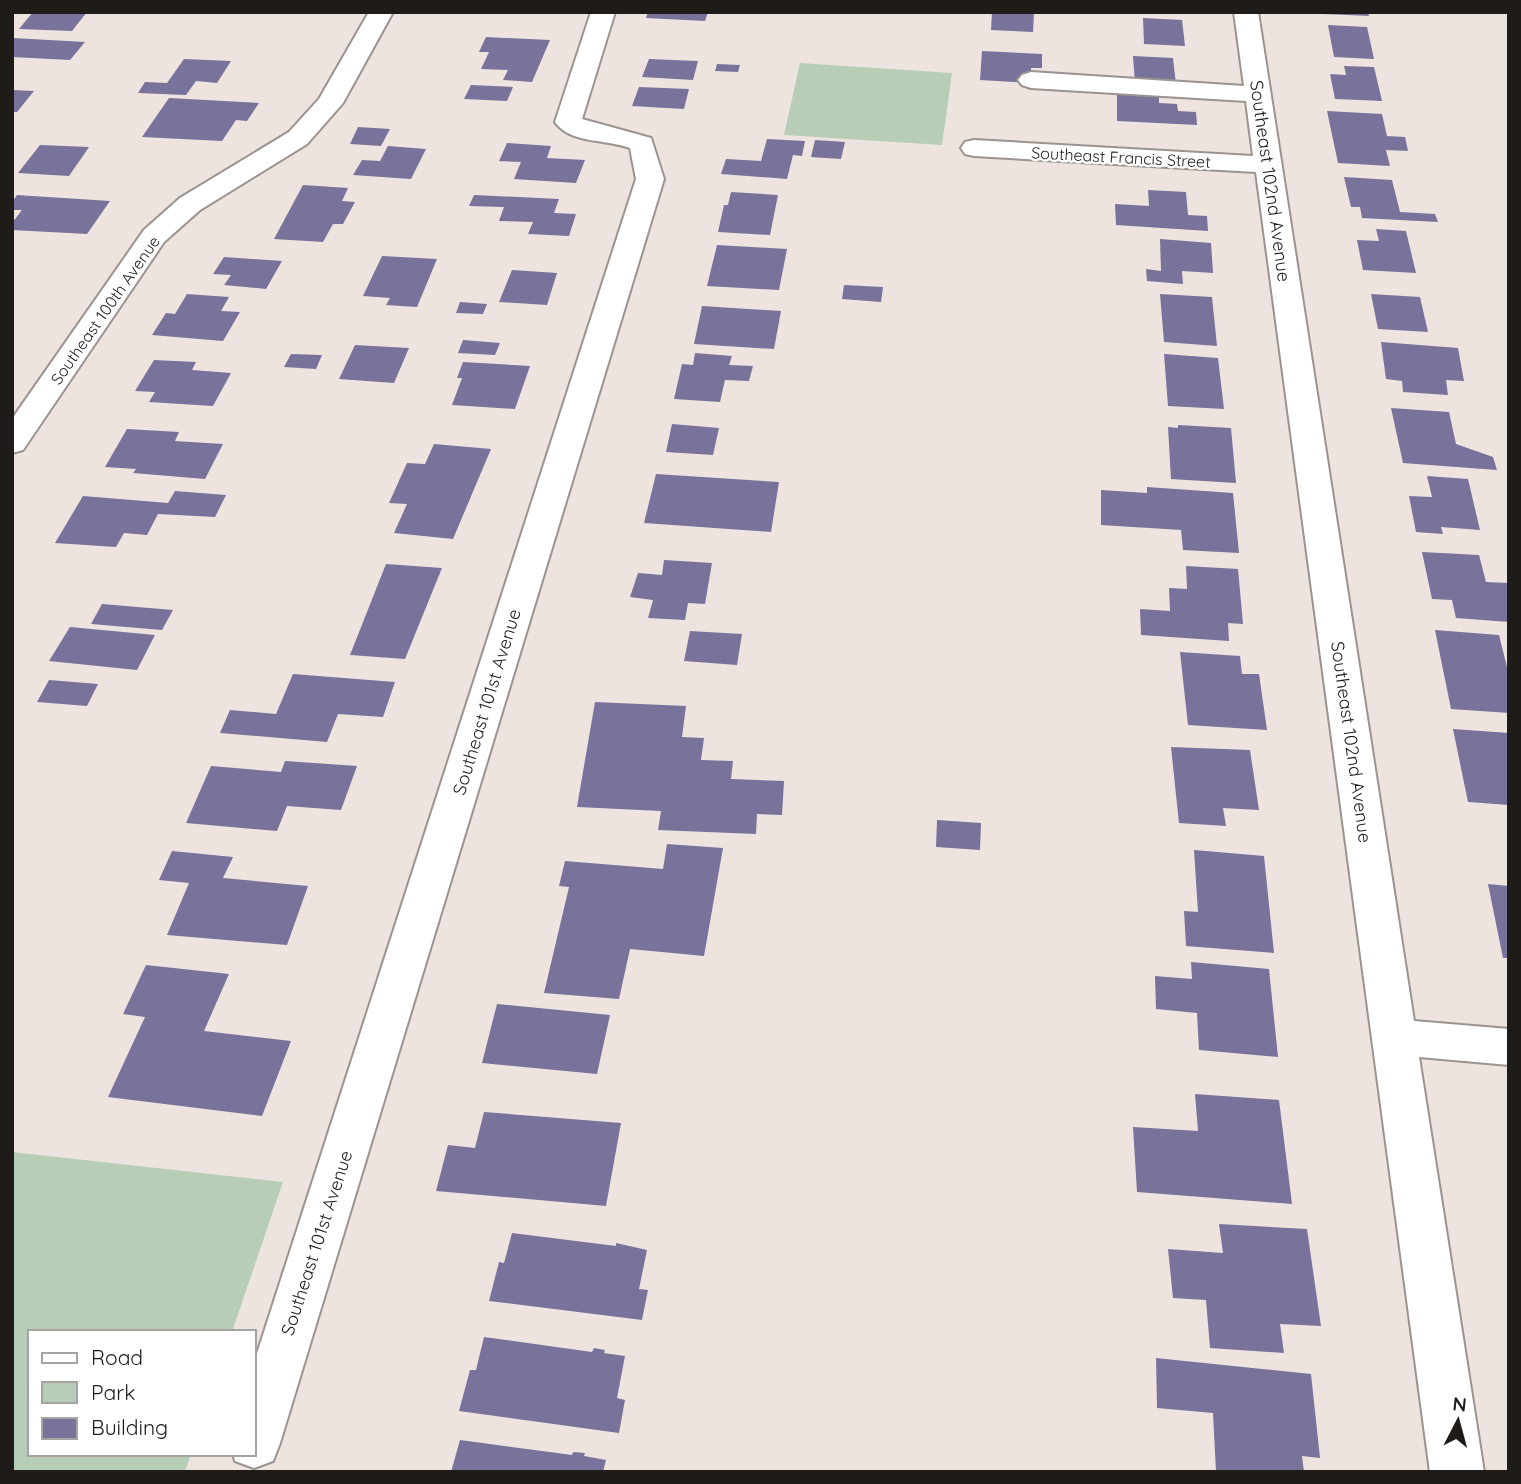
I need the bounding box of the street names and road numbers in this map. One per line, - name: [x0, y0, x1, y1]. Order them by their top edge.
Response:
- street label: Southeast 102nd Avenue: [1245, 79, 1296, 283]
- street label: Southeast Francis Street: [1031, 142, 1211, 172]
- street label: Southeast 100th Avenue: [46, 232, 164, 388]
- street label: Southeast 101st Avenue: [447, 606, 526, 798]
- street label: Southeast 102nd Avenue: [1326, 640, 1377, 844]
- street label: Southeast 101st Avenue: [276, 1147, 357, 1338]

